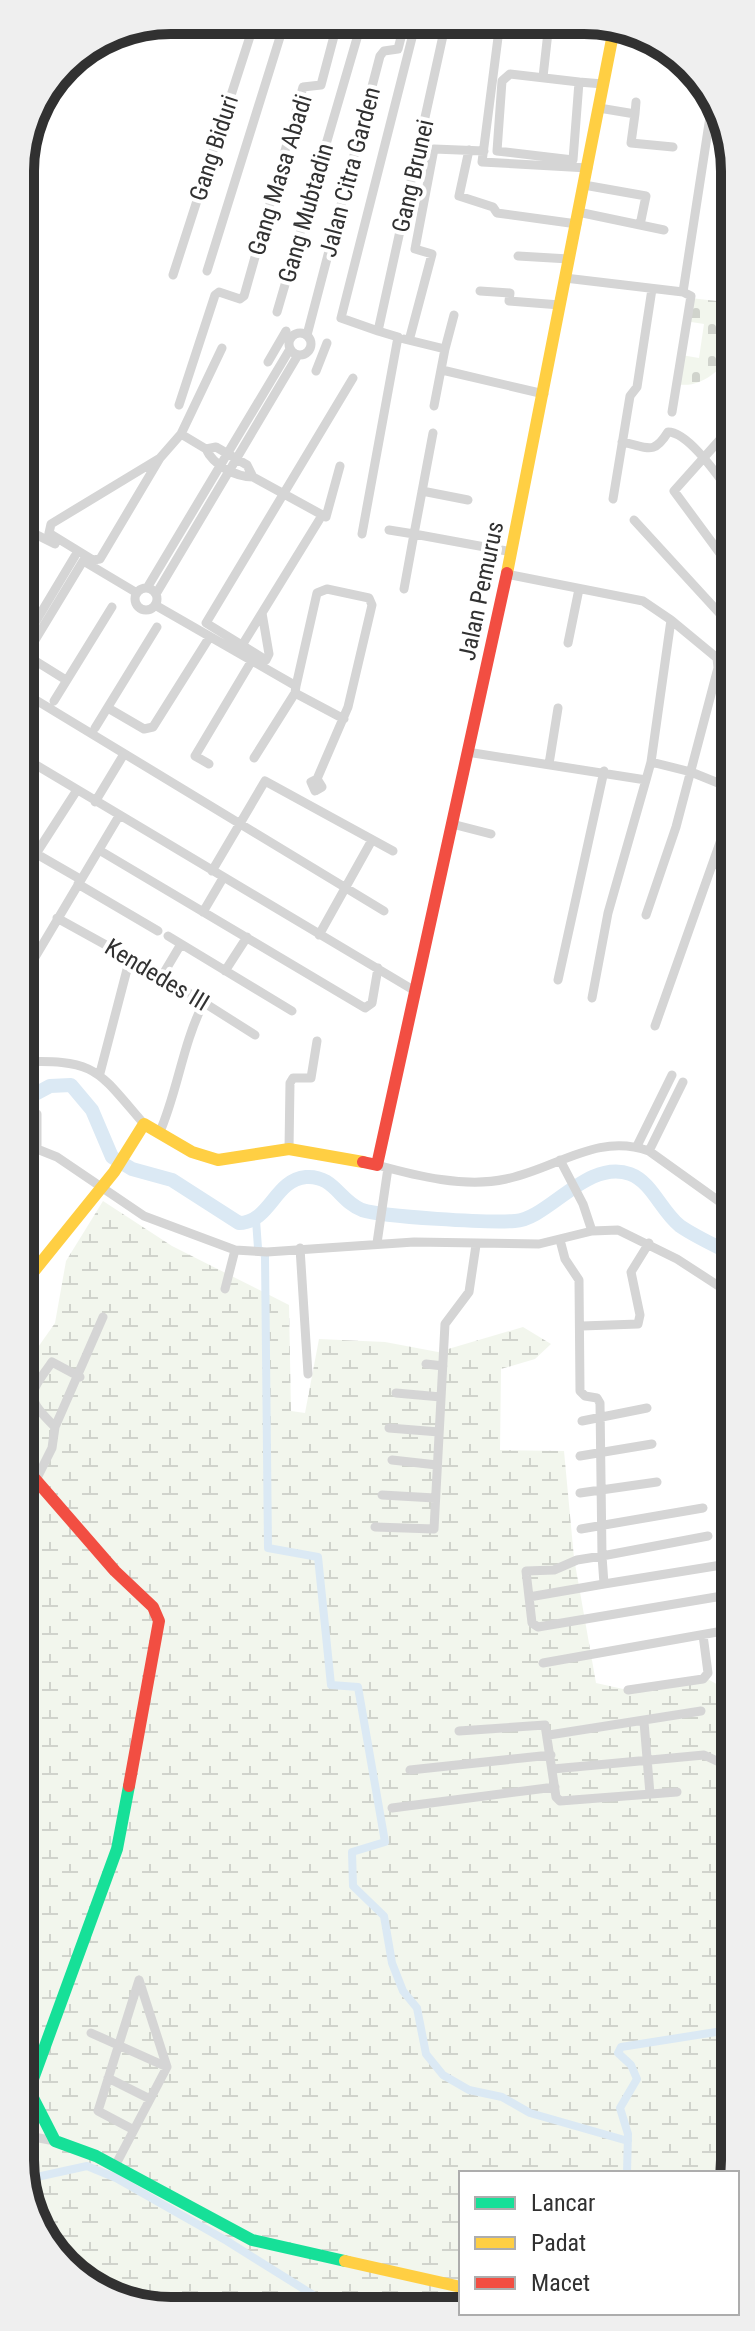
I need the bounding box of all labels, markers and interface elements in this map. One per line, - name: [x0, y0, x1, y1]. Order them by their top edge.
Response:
- street label: Jalan Citra Garden: [314, 84, 386, 260]
- street label: Gang Masa Abadi: [242, 91, 318, 259]
- street label: Gang Biduri: [184, 92, 244, 204]
- street label: Gang Brunei: [386, 117, 440, 235]
- street label: Gang Mubtadin: [273, 140, 339, 286]
- street label: Jalan Pemurus: [453, 519, 509, 663]
- street label: Kendedes III: [100, 933, 214, 1017]
- legend: [459, 2171, 739, 2315]
- text: Lancar: [531, 2189, 595, 2217]
- text: Padat: [531, 2229, 586, 2257]
- text: Macet: [531, 2269, 590, 2297]

